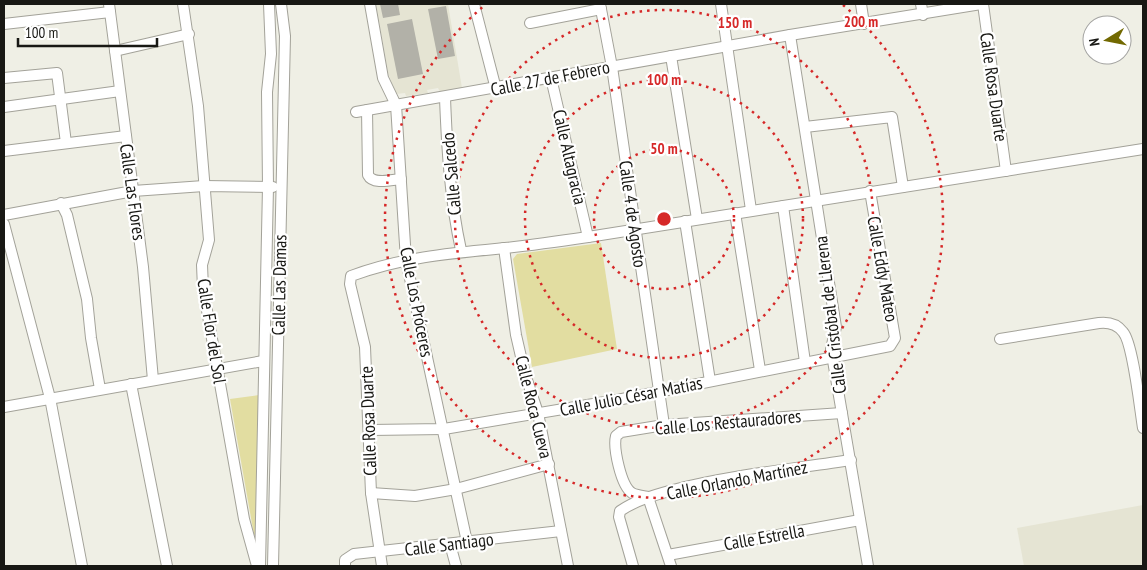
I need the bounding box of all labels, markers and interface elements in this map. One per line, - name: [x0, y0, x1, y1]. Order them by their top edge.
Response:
- text: 200 m: [844, 12, 878, 31]
- text: 150 m: [718, 13, 752, 32]
- scale bar: [18, 15, 156, 47]
- north arrow: [1082, 15, 1132, 65]
- text: 100 m: [25, 23, 58, 42]
- street label: Calle Rosa Duarte: [975, 31, 1013, 143]
- text: N: [1085, 37, 1104, 48]
- street label: Calle 27 de Febrero: [488, 55, 612, 101]
- text: 100 m: [647, 70, 681, 89]
- street label: Calle Altagracia: [548, 107, 592, 207]
- street label: Calle Salcedo: [436, 131, 466, 216]
- text: 50 m: [650, 139, 678, 158]
- street label: Calle Las Flores: [115, 142, 151, 242]
- street label: Calle 4 de Agosto: [614, 159, 652, 269]
- centre of rings: [655, 210, 673, 228]
- street label: Calle Eddy Mateo: [862, 214, 904, 324]
- street label: Calle Las Damas: [267, 234, 291, 336]
- street label: Calle Cristóbal de Llerena: [809, 235, 851, 395]
- street label: Calle Los Próceres: [395, 245, 439, 359]
- street label: Calle Flor del Sol: [192, 277, 232, 386]
- street label: Calle Roca Cueva: [510, 353, 558, 461]
- street label: Calle Rosa Duarte: [355, 366, 381, 476]
- street label: Calle Julio César Matías: [558, 371, 704, 421]
- street label: Calle Los Restauradores: [654, 404, 802, 440]
- street label: Calle Orlando Martínez: [665, 455, 809, 505]
- street label: Calle Estrella: [722, 519, 806, 555]
- street label: Calle Santiago: [403, 527, 495, 561]

